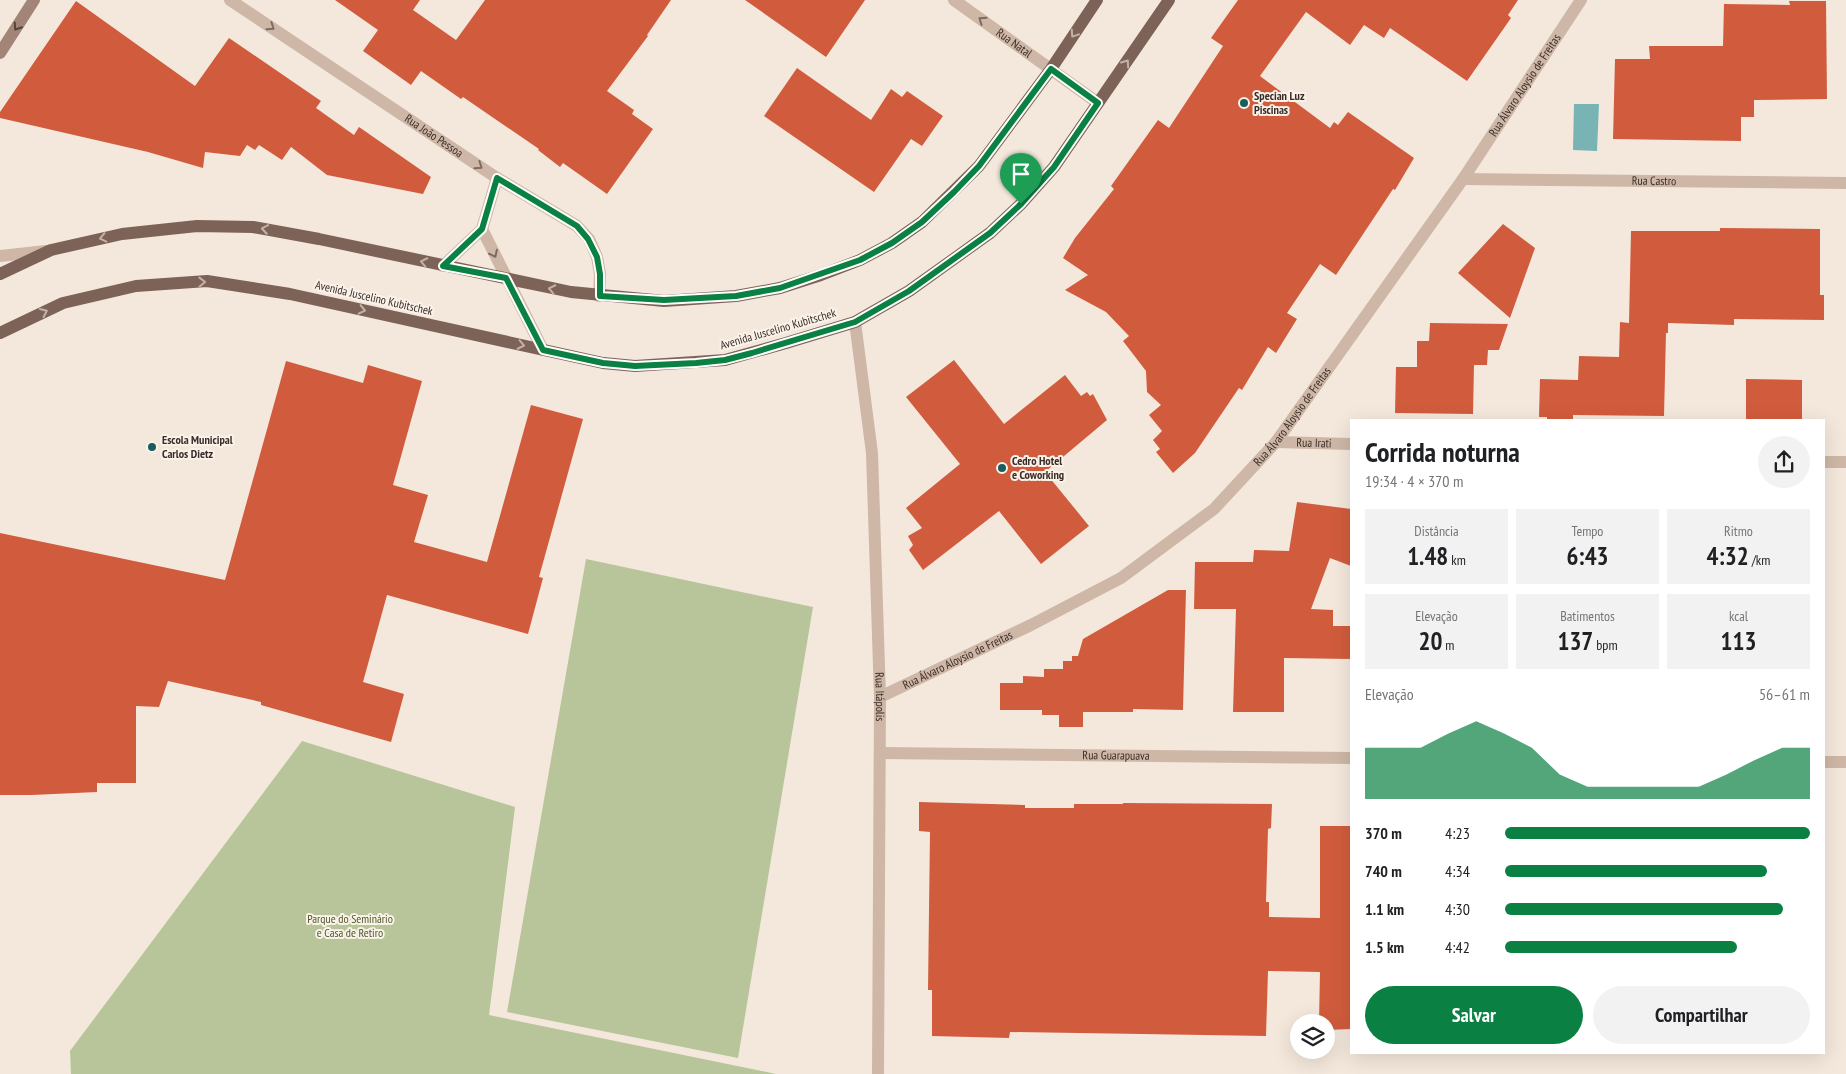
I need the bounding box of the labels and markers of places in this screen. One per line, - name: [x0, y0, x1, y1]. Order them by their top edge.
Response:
- place label: Specian Luz Piscinas: [1254, 88, 1305, 117]
- marker: Specian Luz Piscinas: [1238, 97, 1250, 109]
- pin: [1000, 153, 1042, 204]
- place label: Escola Municipal Carlos Dietz: [162, 432, 233, 461]
- marker: Escola Municipal Carlos Dietz: [146, 441, 158, 453]
- place label: Cedro Hotel e Coworking: [1012, 453, 1064, 482]
- marker: Cedro Hotel e Coworking: [996, 462, 1008, 474]

